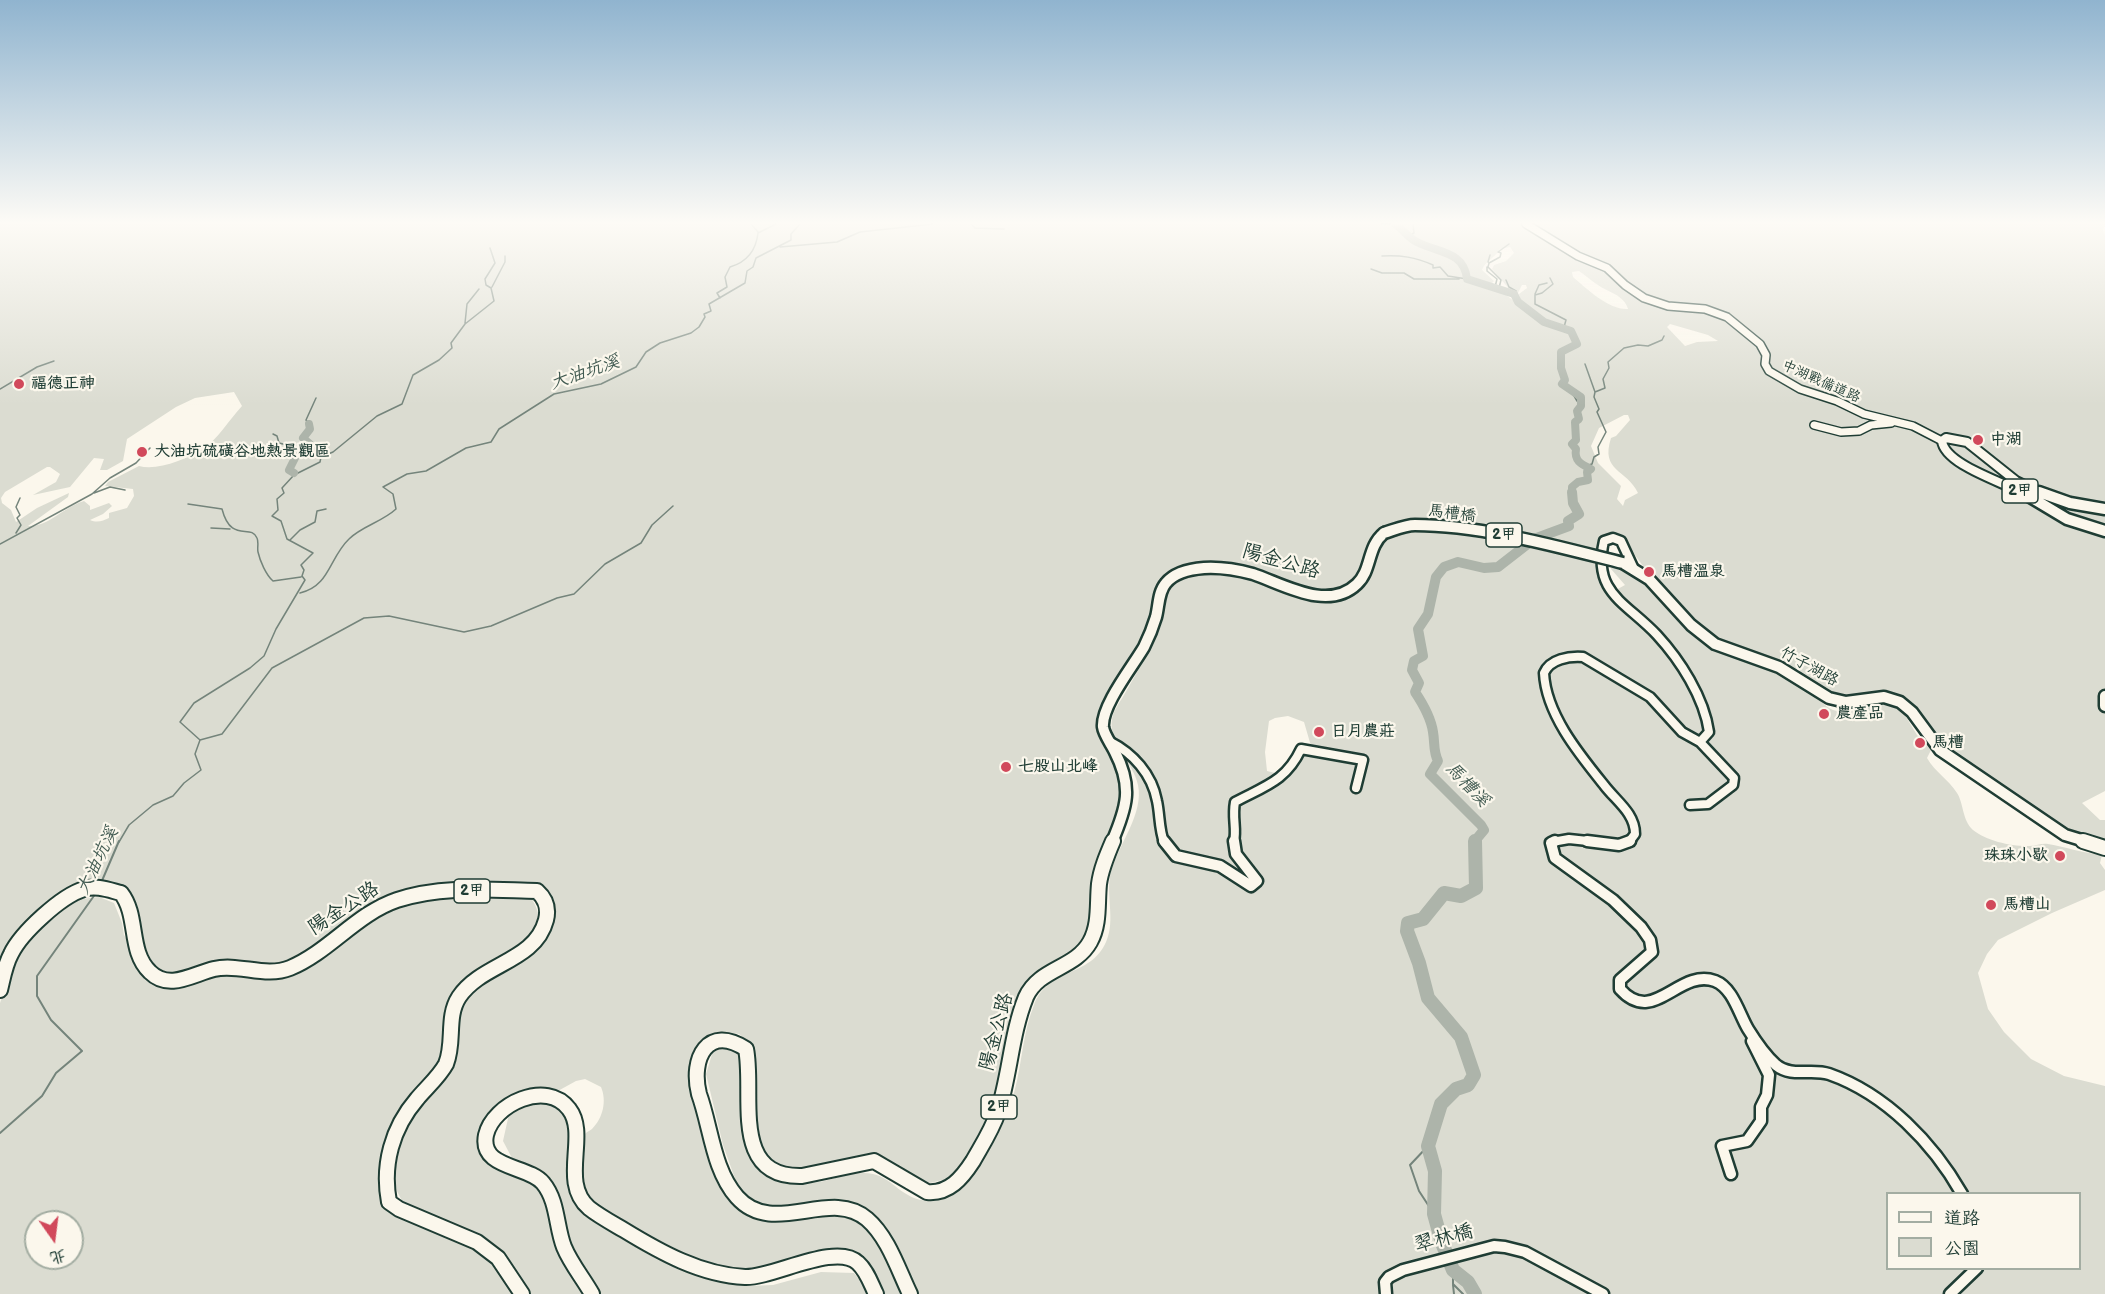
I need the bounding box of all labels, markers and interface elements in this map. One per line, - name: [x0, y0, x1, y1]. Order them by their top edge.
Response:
- water label: 大油坑溪: [547, 351, 623, 395]
- street label: 中湖戰備道路: [1779, 357, 1863, 407]
- place label: 福德正神: [31, 374, 95, 394]
- marker: 福德正神: [12, 377, 26, 391]
- place label: 中湖: [1990, 430, 2022, 450]
- marker: 中湖: [1971, 433, 1985, 447]
- place label: 大油坑硫磺谷地熱景觀區: [154, 442, 330, 462]
- marker: 大油坑硫磺谷地熱景觀區: [135, 445, 149, 459]
- road number: 2甲: [2002, 479, 2038, 503]
- street label: 馬槽橋: [1427, 502, 1477, 526]
- road number: 2甲: [1486, 523, 1522, 547]
- street label: 陽金公路: [1239, 539, 1323, 585]
- place label: 馬槽溫泉: [1661, 562, 1725, 582]
- marker: 馬槽溫泉: [1642, 565, 1656, 579]
- street label: 竹子湖路: [1776, 643, 1842, 691]
- place label: 農產品: [1836, 704, 1884, 724]
- marker: 農產品: [1817, 707, 1831, 721]
- place label: 日月農莊: [1331, 722, 1395, 742]
- marker: 日月農莊: [1312, 725, 1326, 739]
- place label: 馬槽: [1932, 733, 1964, 753]
- marker: 馬槽: [1913, 736, 1927, 750]
- place label: 七股山北峰: [1018, 757, 1098, 777]
- water label: 馬槽溪: [1440, 758, 1494, 812]
- marker: 七股山北峰: [999, 760, 1013, 774]
- water label: 大油坑溪: [73, 824, 123, 898]
- place label: 珠珠小歇: [1984, 846, 2048, 866]
- marker: 珠珠小歇: [2053, 849, 2067, 863]
- street label: 陽金公路: [304, 877, 384, 941]
- road number: 2甲: [454, 879, 490, 903]
- place label: 馬槽山: [2003, 895, 2051, 915]
- marker: 馬槽山: [1984, 898, 1998, 912]
- street label: 陽金公路: [975, 990, 1019, 1074]
- road number: 2甲: [981, 1095, 1017, 1119]
- legend: [1886, 1192, 2081, 1270]
- text: 道路: [1944, 1208, 1980, 1229]
- north arrow: [24, 1210, 84, 1270]
- street label: 翠林橋: [1412, 1220, 1476, 1258]
- text: 公園: [1944, 1238, 1980, 1259]
- text: 北: [48, 1245, 68, 1267]

